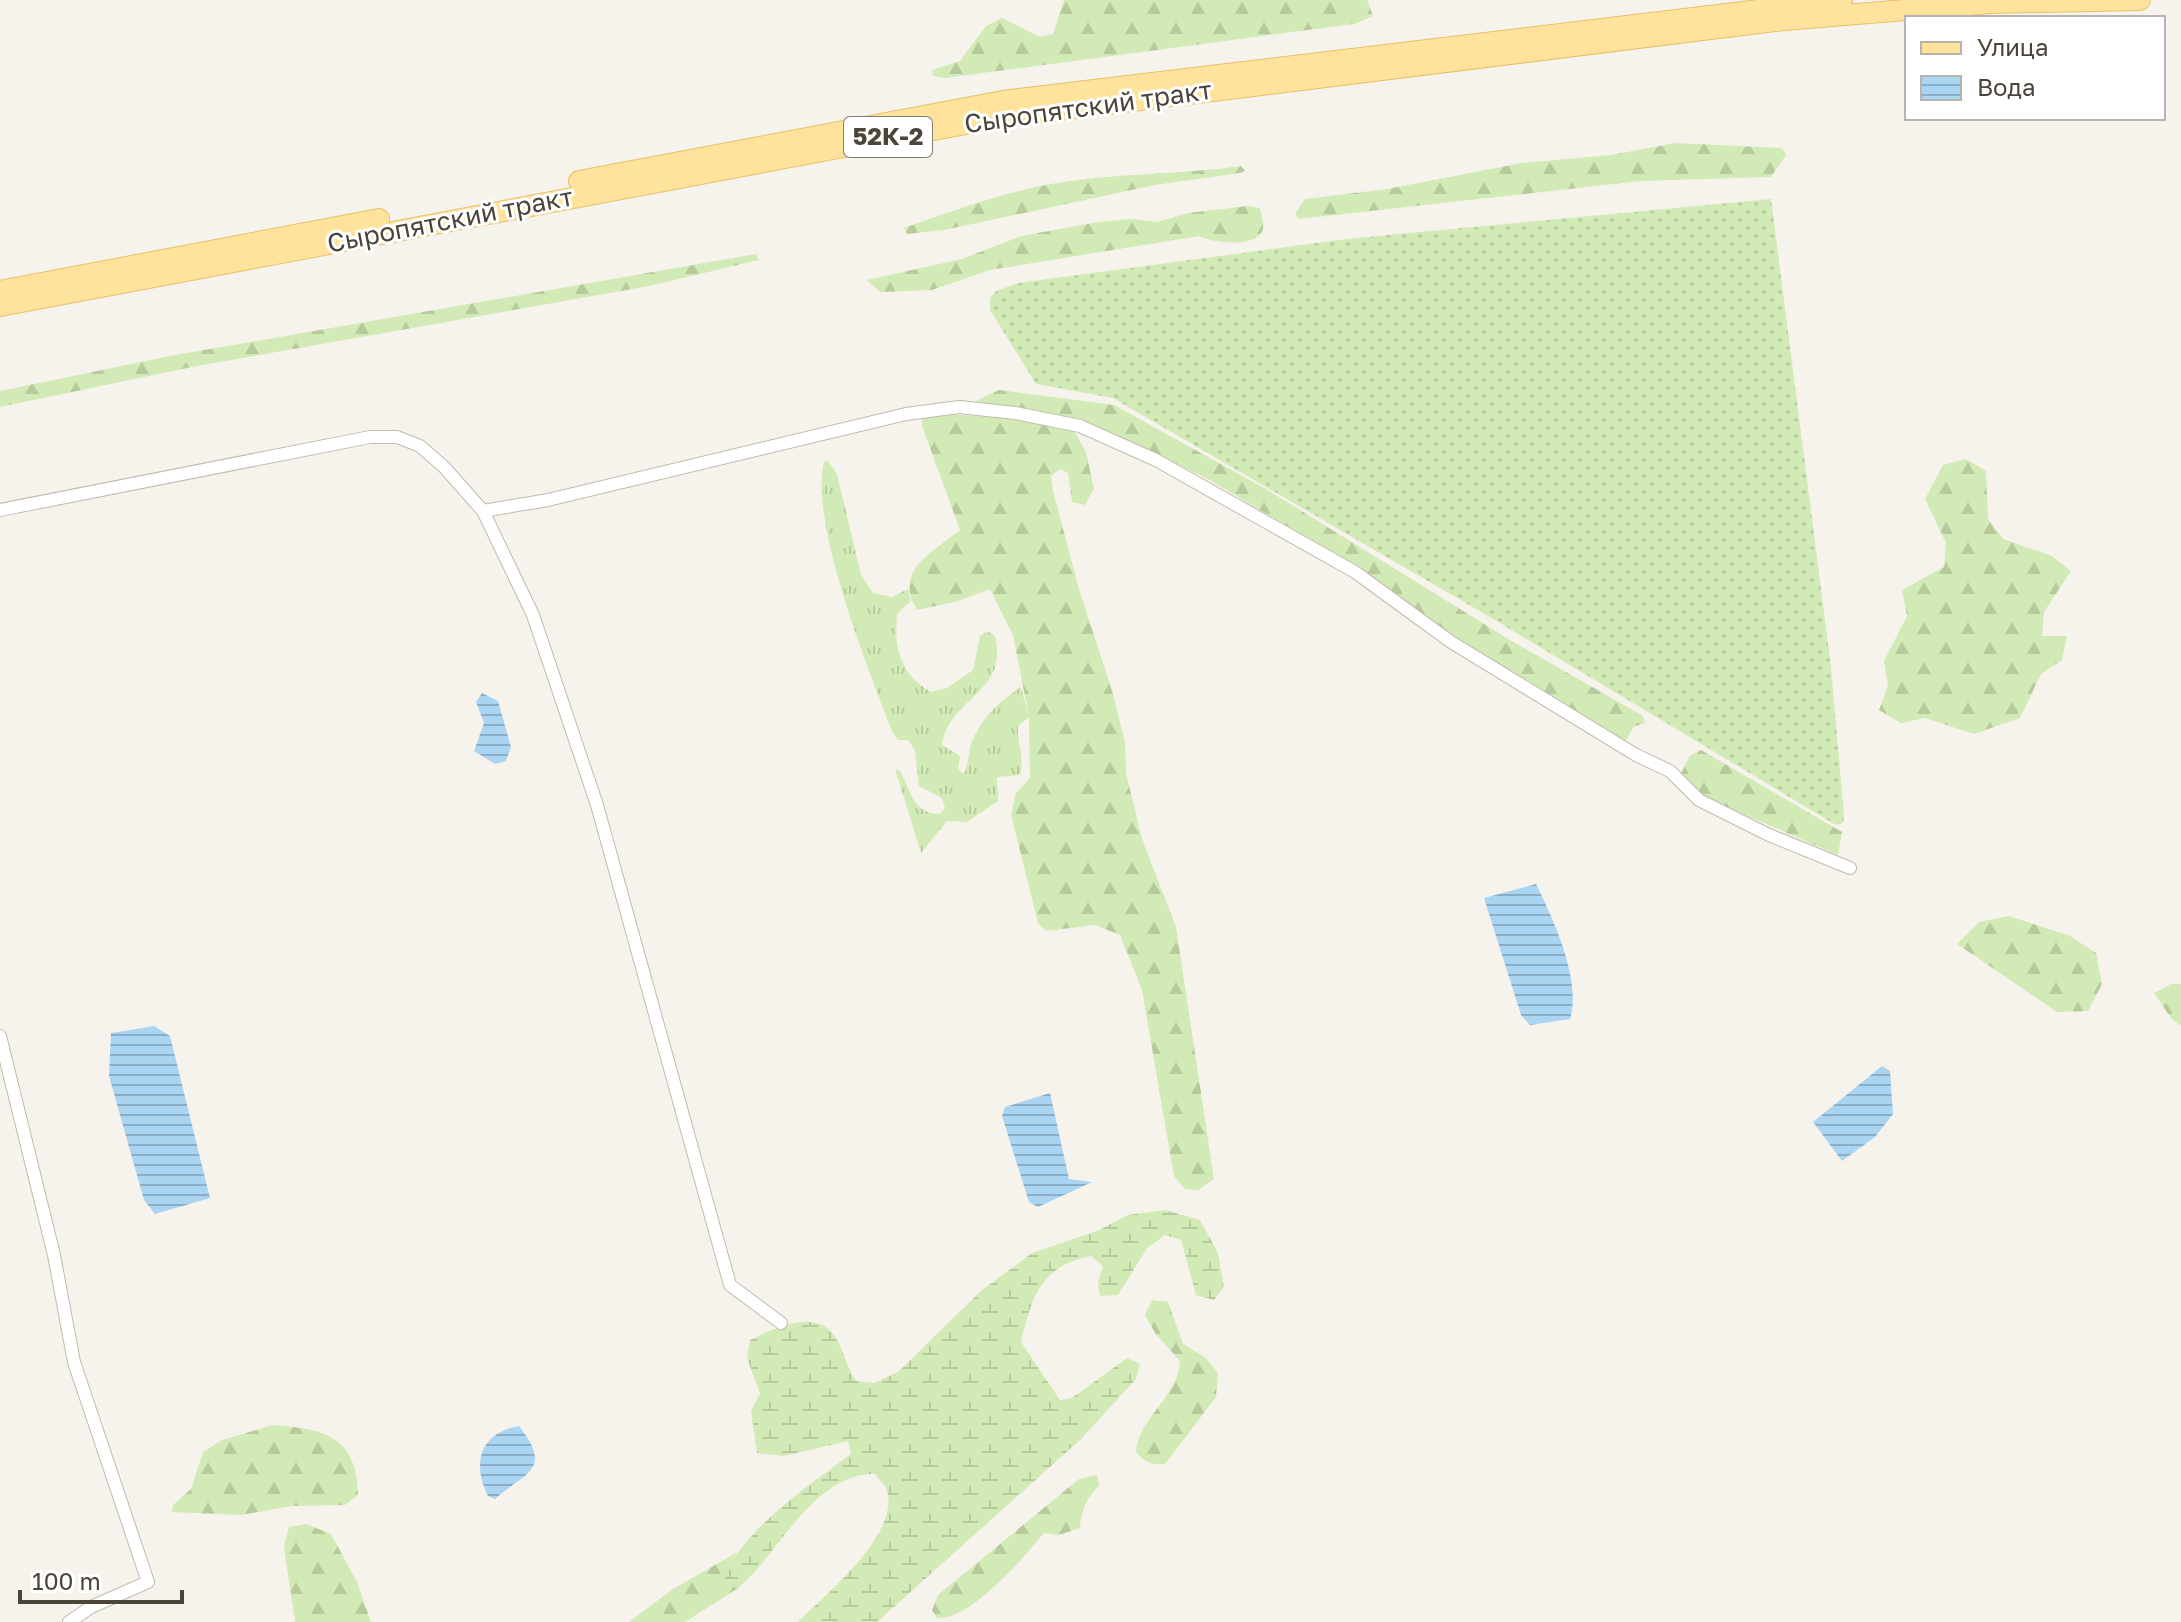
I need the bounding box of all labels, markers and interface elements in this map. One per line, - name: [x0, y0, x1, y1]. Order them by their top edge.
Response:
- legend: [1905, 16, 2165, 120]
- text: Улица: [1977, 32, 2049, 61]
- text: Вода: [1977, 72, 2036, 101]
- street label: Сыропятский тракт: [962, 74, 1214, 139]
- road number: 52К-2: [844, 117, 932, 157]
- street label: Сыропятский тракт: [324, 180, 576, 259]
- scale bar: [20, 1554, 182, 1604]
- text: 100 m: [32, 1566, 101, 1595]

